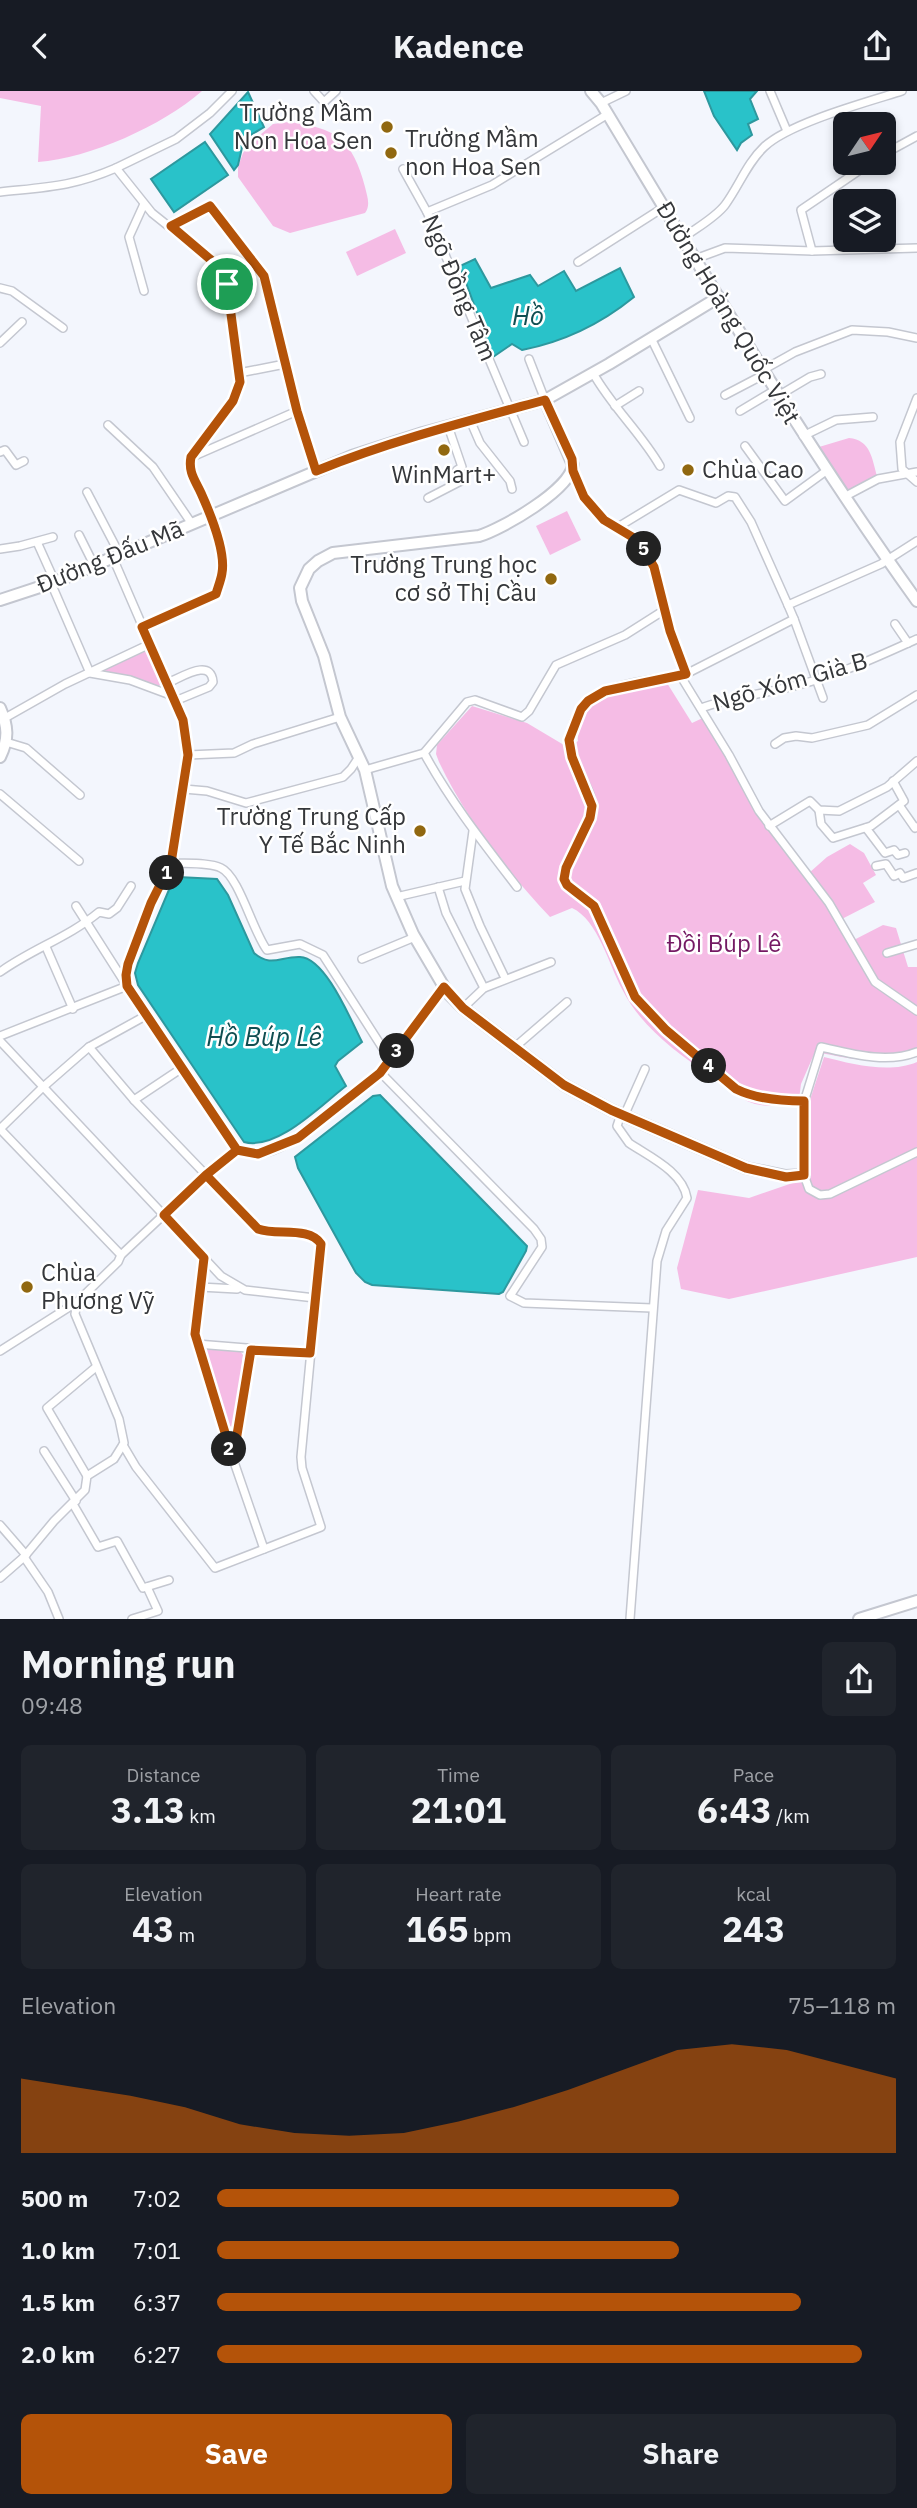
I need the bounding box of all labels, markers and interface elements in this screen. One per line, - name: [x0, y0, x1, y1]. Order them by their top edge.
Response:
- text: Kadence: [393, 25, 524, 67]
- icon: back: [21, 27, 59, 65]
- icon: share: [858, 27, 896, 65]
- place label: Trường Mầm Non Hoa Sen: [234, 96, 373, 156]
- north arrow: [833, 112, 896, 175]
- map controls: [833, 112, 896, 252]
- marker: Trường Mầm Non Hoa Sen: [379, 119, 395, 135]
- place label: Trường Mầm non Hoa Sen: [405, 122, 541, 182]
- marker: Trường Mầm non Hoa Sen: [383, 145, 399, 161]
- button: layers: [833, 189, 896, 252]
- street label: Đường Hoàng Quốc Việt: [650, 195, 808, 430]
- street label: Ngõ Đồng Tâm: [415, 210, 505, 366]
- pin: [197, 254, 257, 314]
- icon: arrive: [208, 265, 246, 303]
- water label: Hồ: [512, 298, 544, 332]
- marker: WinMart+: [436, 442, 452, 458]
- place label: Chùa Cao: [702, 453, 804, 485]
- place label: WinMart+: [391, 458, 497, 490]
- marker: Chùa Cao: [680, 462, 696, 478]
- street label: Đường Đấu Mã: [31, 512, 188, 600]
- pin: 5: [626, 531, 662, 567]
- text: 5: [638, 536, 649, 560]
- place label: Trường Trung học cơ sở Thị Cầu: [350, 548, 537, 608]
- marker: Trường Trung học cơ sở Thị Cầu: [543, 571, 559, 587]
- street label: Ngõ Xóm Già B: [708, 644, 871, 718]
- place label: Trường Trung Cấp Y Tế Bắc Ninh: [217, 800, 406, 860]
- marker: Trường Trung Cấp Y Tế Bắc Ninh: [412, 823, 428, 839]
- pin: 1: [150, 855, 184, 891]
- text: 1: [161, 860, 172, 884]
- park label: Đồi Búp Lê: [666, 927, 782, 959]
- water label: Hồ Búp Lê: [206, 1019, 322, 1053]
- pin: 3: [380, 1033, 414, 1069]
- text: 3: [391, 1038, 402, 1062]
- pin: 4: [692, 1049, 726, 1083]
- text: 4: [703, 1053, 714, 1077]
- place label: Chùa Phương Vỹ: [41, 1256, 155, 1316]
- marker: Chùa Phương Vỹ: [19, 1279, 35, 1295]
- pin: 2: [212, 1431, 246, 1467]
- text: 2: [223, 1436, 234, 1460]
- text: Morning run: [21, 1639, 236, 1688]
- button: share: [822, 1642, 896, 1716]
- text: 09:48: [21, 1690, 83, 1720]
- text: Distance: [126, 1763, 201, 1787]
- text: Time: [437, 1763, 480, 1787]
- text: Pace: [733, 1763, 774, 1787]
- text: 3.13: [111, 1787, 185, 1833]
- text: 21:01: [411, 1787, 506, 1833]
- text: 6:43: [697, 1787, 772, 1833]
- text: km: [185, 1804, 216, 1828]
- text: /km: [772, 1804, 810, 1828]
- text: Elevation: [124, 1882, 203, 1906]
- text: Heart rate: [415, 1882, 502, 1906]
- text: kcal: [736, 1882, 771, 1906]
- text: 43: [132, 1906, 174, 1952]
- text: 165: [405, 1906, 468, 1952]
- text: 243: [722, 1906, 785, 1952]
- text: m: [174, 1923, 195, 1947]
- text: bpm: [468, 1923, 512, 1947]
- text: Elevation: [21, 1990, 116, 2020]
- text: 75–118 m: [788, 1990, 896, 2020]
- text: 500 m: [21, 2183, 88, 2213]
- text: 7:02: [133, 2183, 181, 2213]
- text: 1.0 km: [21, 2235, 95, 2265]
- text: 7:01: [133, 2235, 181, 2265]
- text: 1.5 km: [21, 2287, 95, 2317]
- text: 6:37: [133, 2287, 181, 2317]
- text: 2.0 km: [21, 2339, 95, 2369]
- text: 6:27: [133, 2339, 181, 2369]
- button: Save: [21, 2414, 452, 2494]
- button: Share: [466, 2414, 896, 2494]

